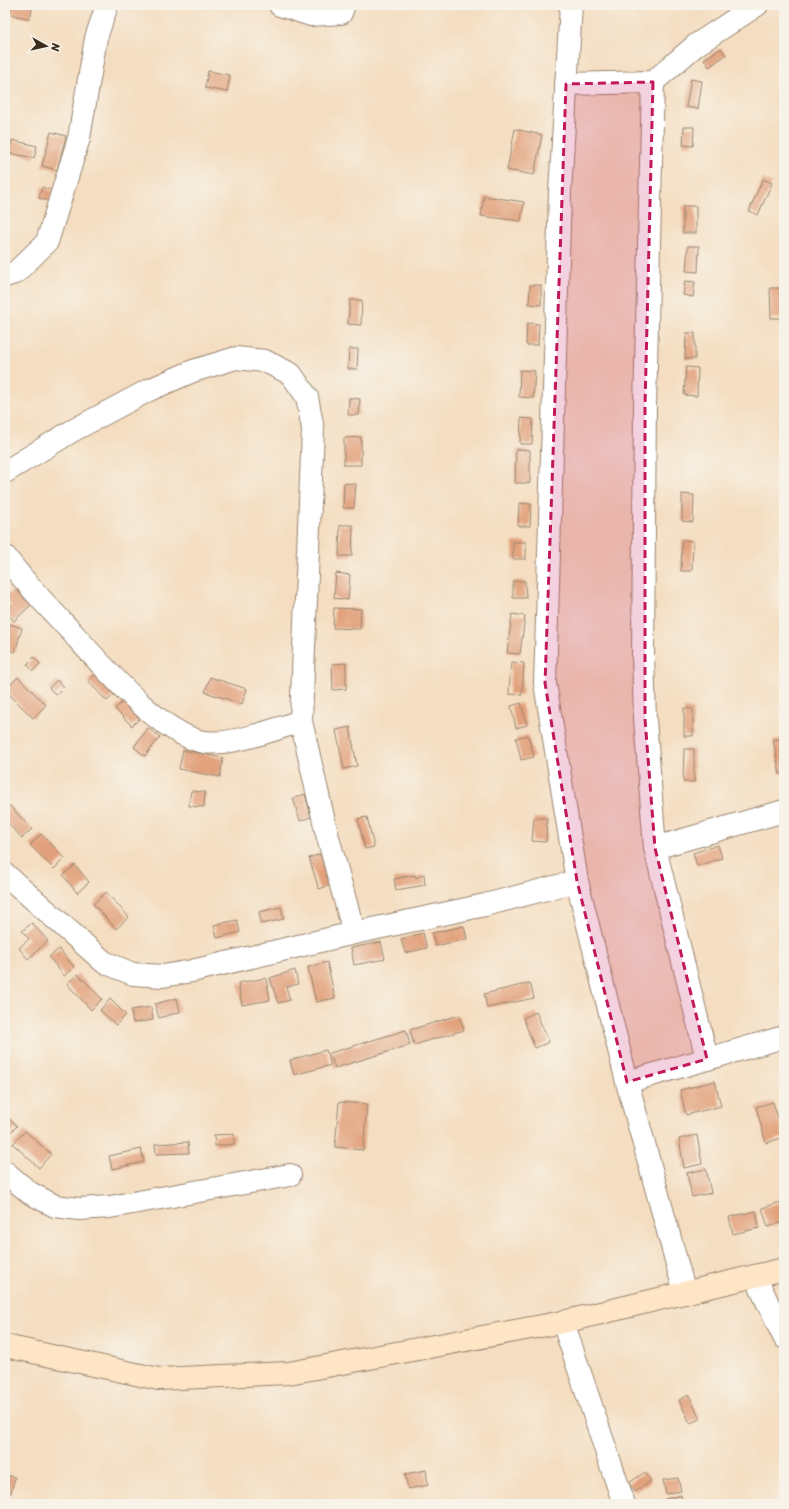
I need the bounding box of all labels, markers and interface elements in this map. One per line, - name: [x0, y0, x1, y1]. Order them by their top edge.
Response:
- north arrow: [26, 26, 66, 66]
- text: N: [45, 41, 65, 53]

